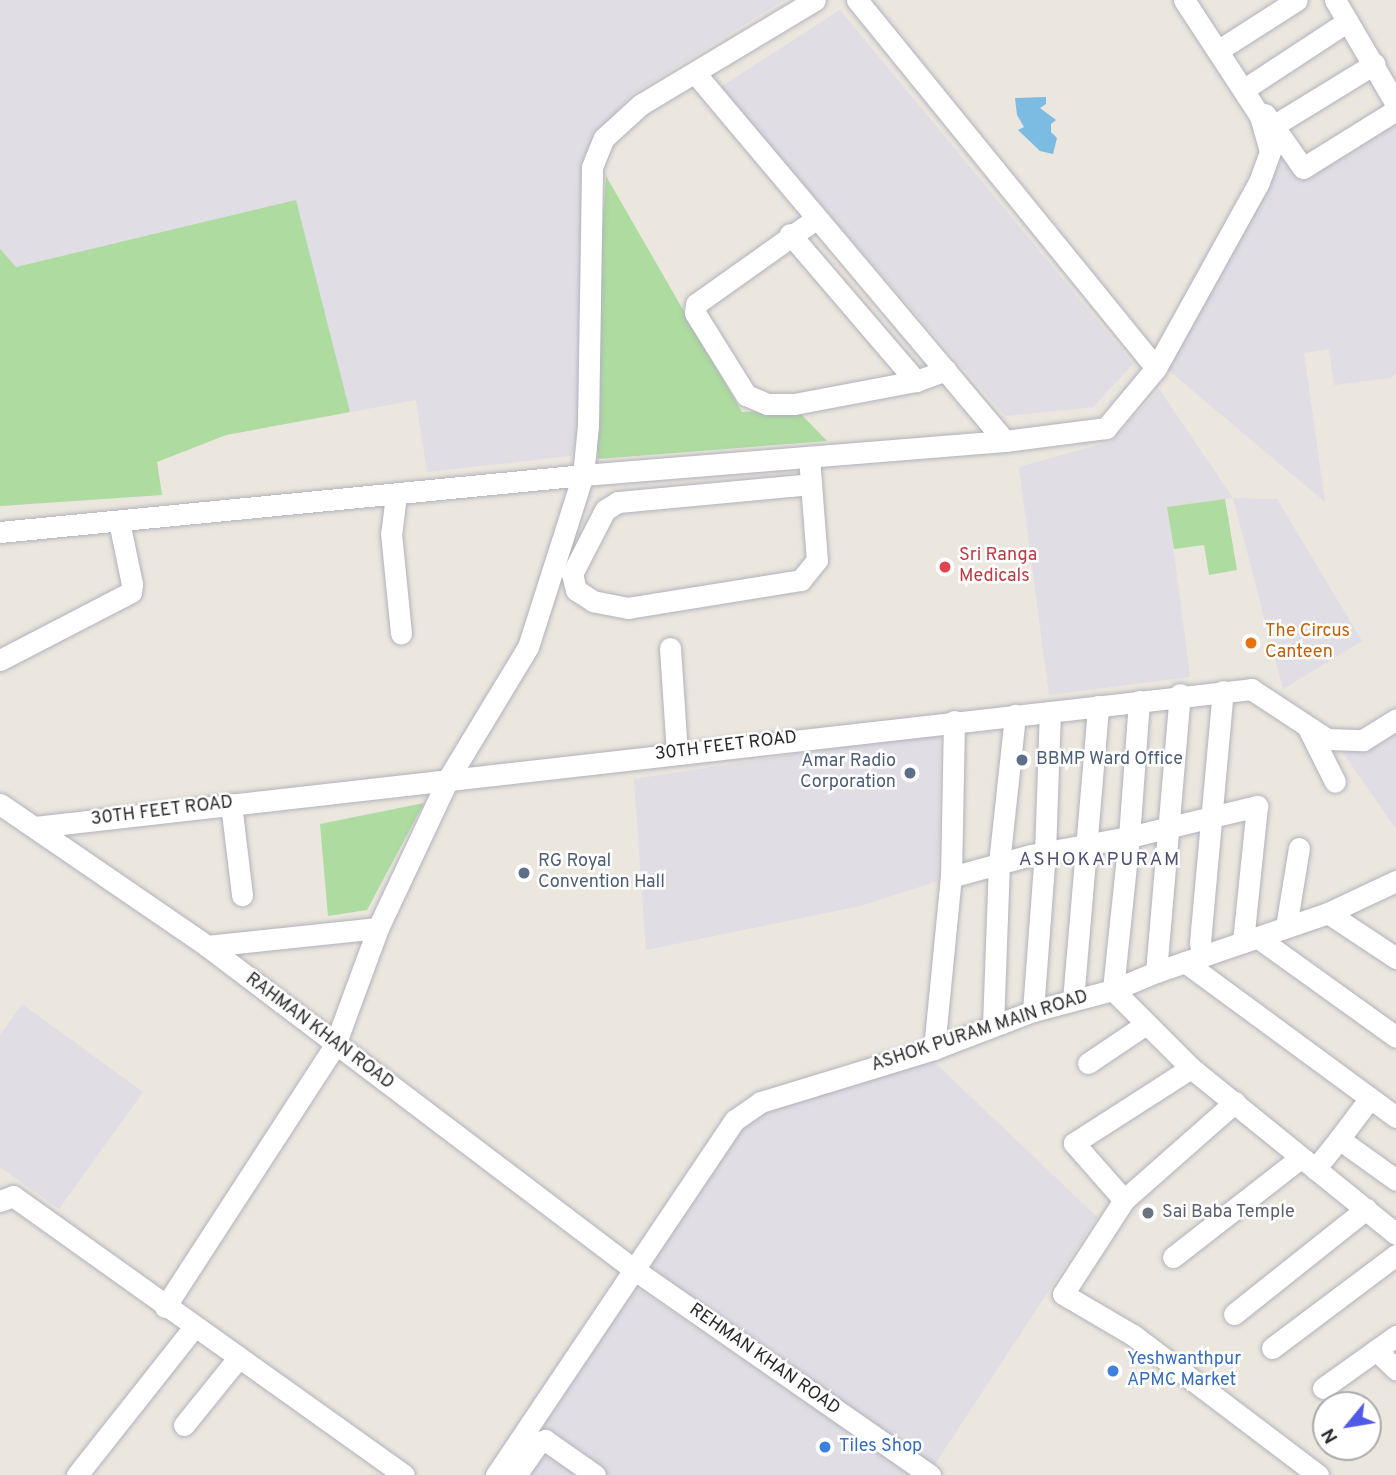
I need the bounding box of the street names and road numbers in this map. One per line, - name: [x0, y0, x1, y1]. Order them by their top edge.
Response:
- street label: 30TH FEET ROAD: [653, 728, 799, 766]
- street label: 30TH FEET ROAD: [89, 793, 235, 831]
- street label: RAHMAN KHAN ROAD: [241, 969, 397, 1095]
- street label: ASHOK PURAM MAIN ROAD: [869, 987, 1091, 1077]
- street label: REHMAN KHAN ROAD: [684, 1300, 844, 1420]

